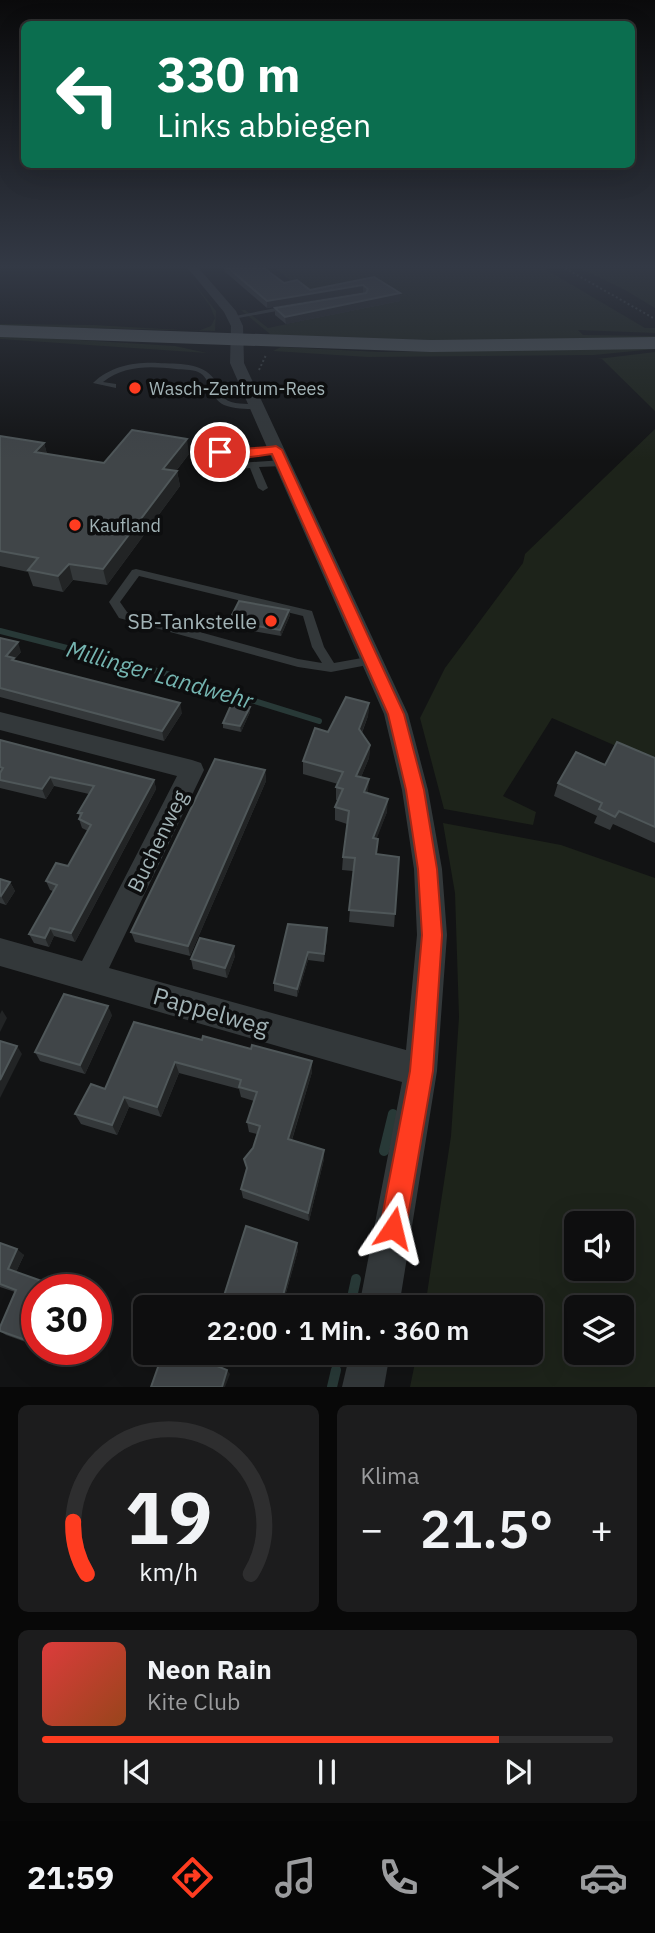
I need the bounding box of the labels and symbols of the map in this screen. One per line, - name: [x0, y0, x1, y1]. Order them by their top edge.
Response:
- place label: Wasch-Zentrum-Rees: [149, 377, 325, 400]
- marker: Wasch-Zentrum-Rees: [127, 380, 143, 396]
- pin: [190, 422, 250, 482]
- place label: Kaufland: [89, 514, 161, 537]
- marker: Kaufland: [67, 517, 83, 533]
- place label: SB-Tankstelle: [127, 607, 257, 635]
- marker: SB-Tankstelle: [263, 613, 279, 629]
- water label: Millinger Landwehr: [63, 633, 257, 715]
- street label: Buchenweg: [120, 785, 194, 897]
- street label: Pappelweg: [150, 979, 273, 1043]
- position arrow: [356, 1191, 430, 1265]
- speed limit sign: 30: [21, 1274, 112, 1365]

